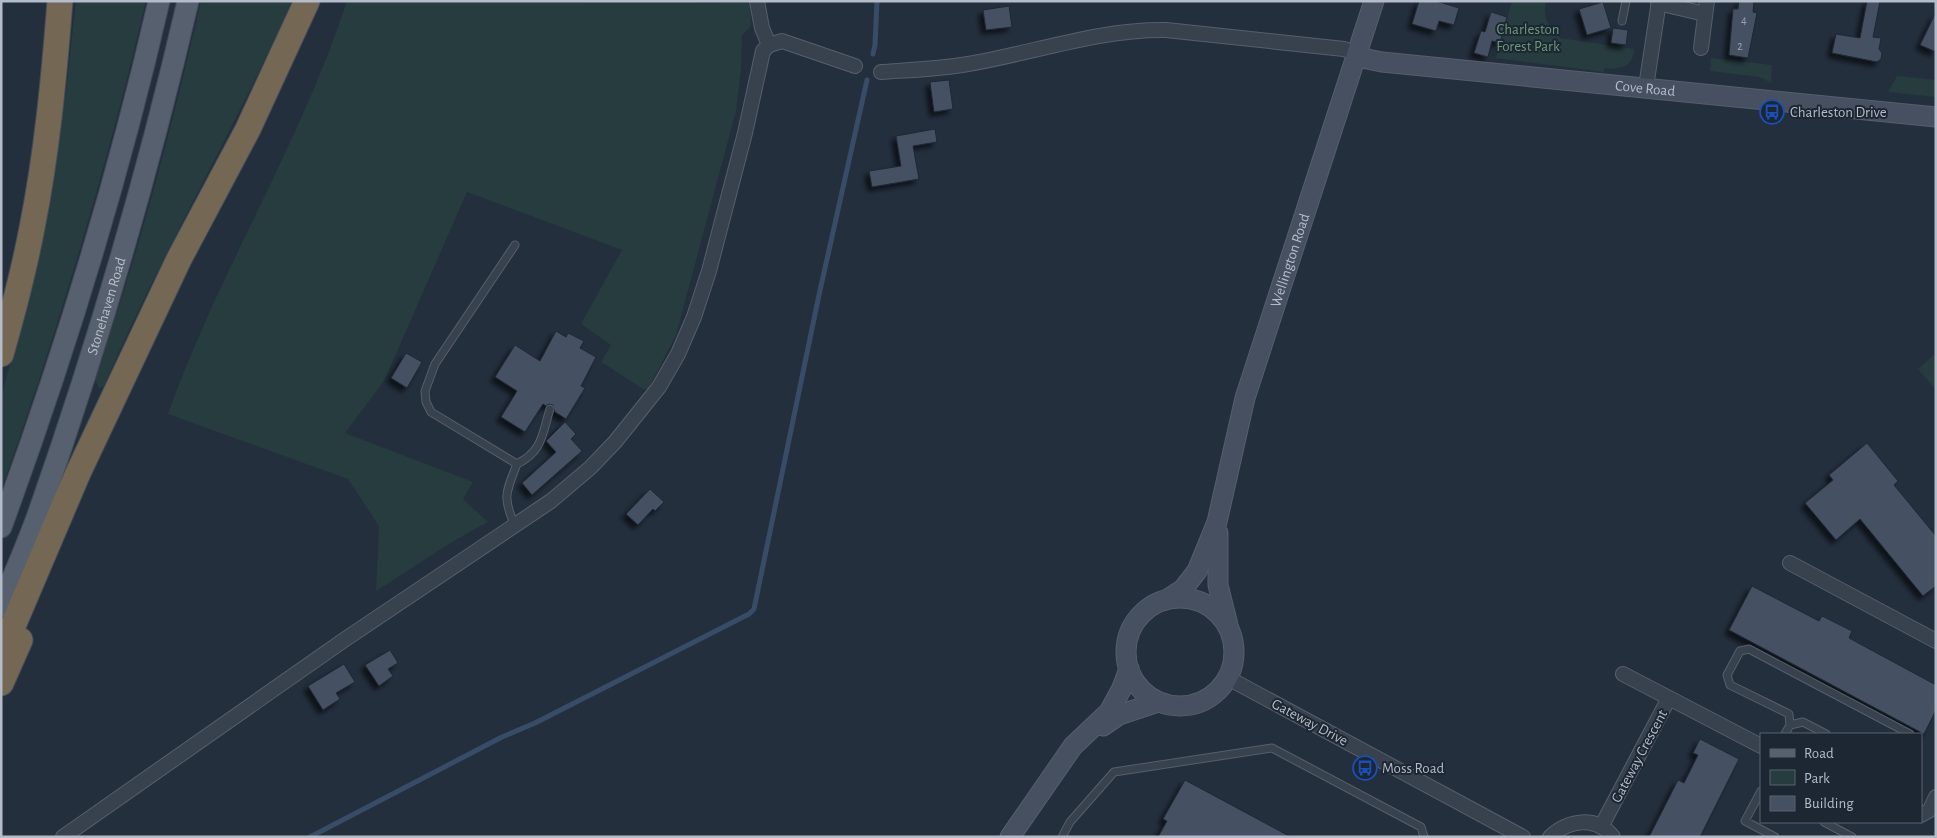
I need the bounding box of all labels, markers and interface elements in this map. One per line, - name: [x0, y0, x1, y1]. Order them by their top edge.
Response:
- house number: 4: [1741, 14, 1747, 26]
- park label: Charleston Forest Park: [1496, 22, 1560, 54]
- house number: 2: [1737, 40, 1743, 52]
- street label: Cove Road: [1615, 78, 1676, 99]
- bus stop icon: Charleston Drive: [1759, 99, 1785, 125]
- place label: Charleston Drive: [1790, 105, 1887, 120]
- street label: Wellington Road: [1268, 211, 1313, 309]
- street label: Stonehaven Road: [85, 255, 129, 357]
- street label: Gateway Drive: [1269, 696, 1350, 749]
- street label: Gateway Crescent: [1609, 707, 1670, 805]
- legend: [1760, 733, 1922, 823]
- text: Road: [1804, 746, 1834, 761]
- bus stop icon: Moss Road: [1352, 755, 1378, 781]
- place label: Moss Road: [1382, 761, 1445, 776]
- text: Park: [1804, 771, 1830, 786]
- text: Building: [1804, 796, 1854, 811]

